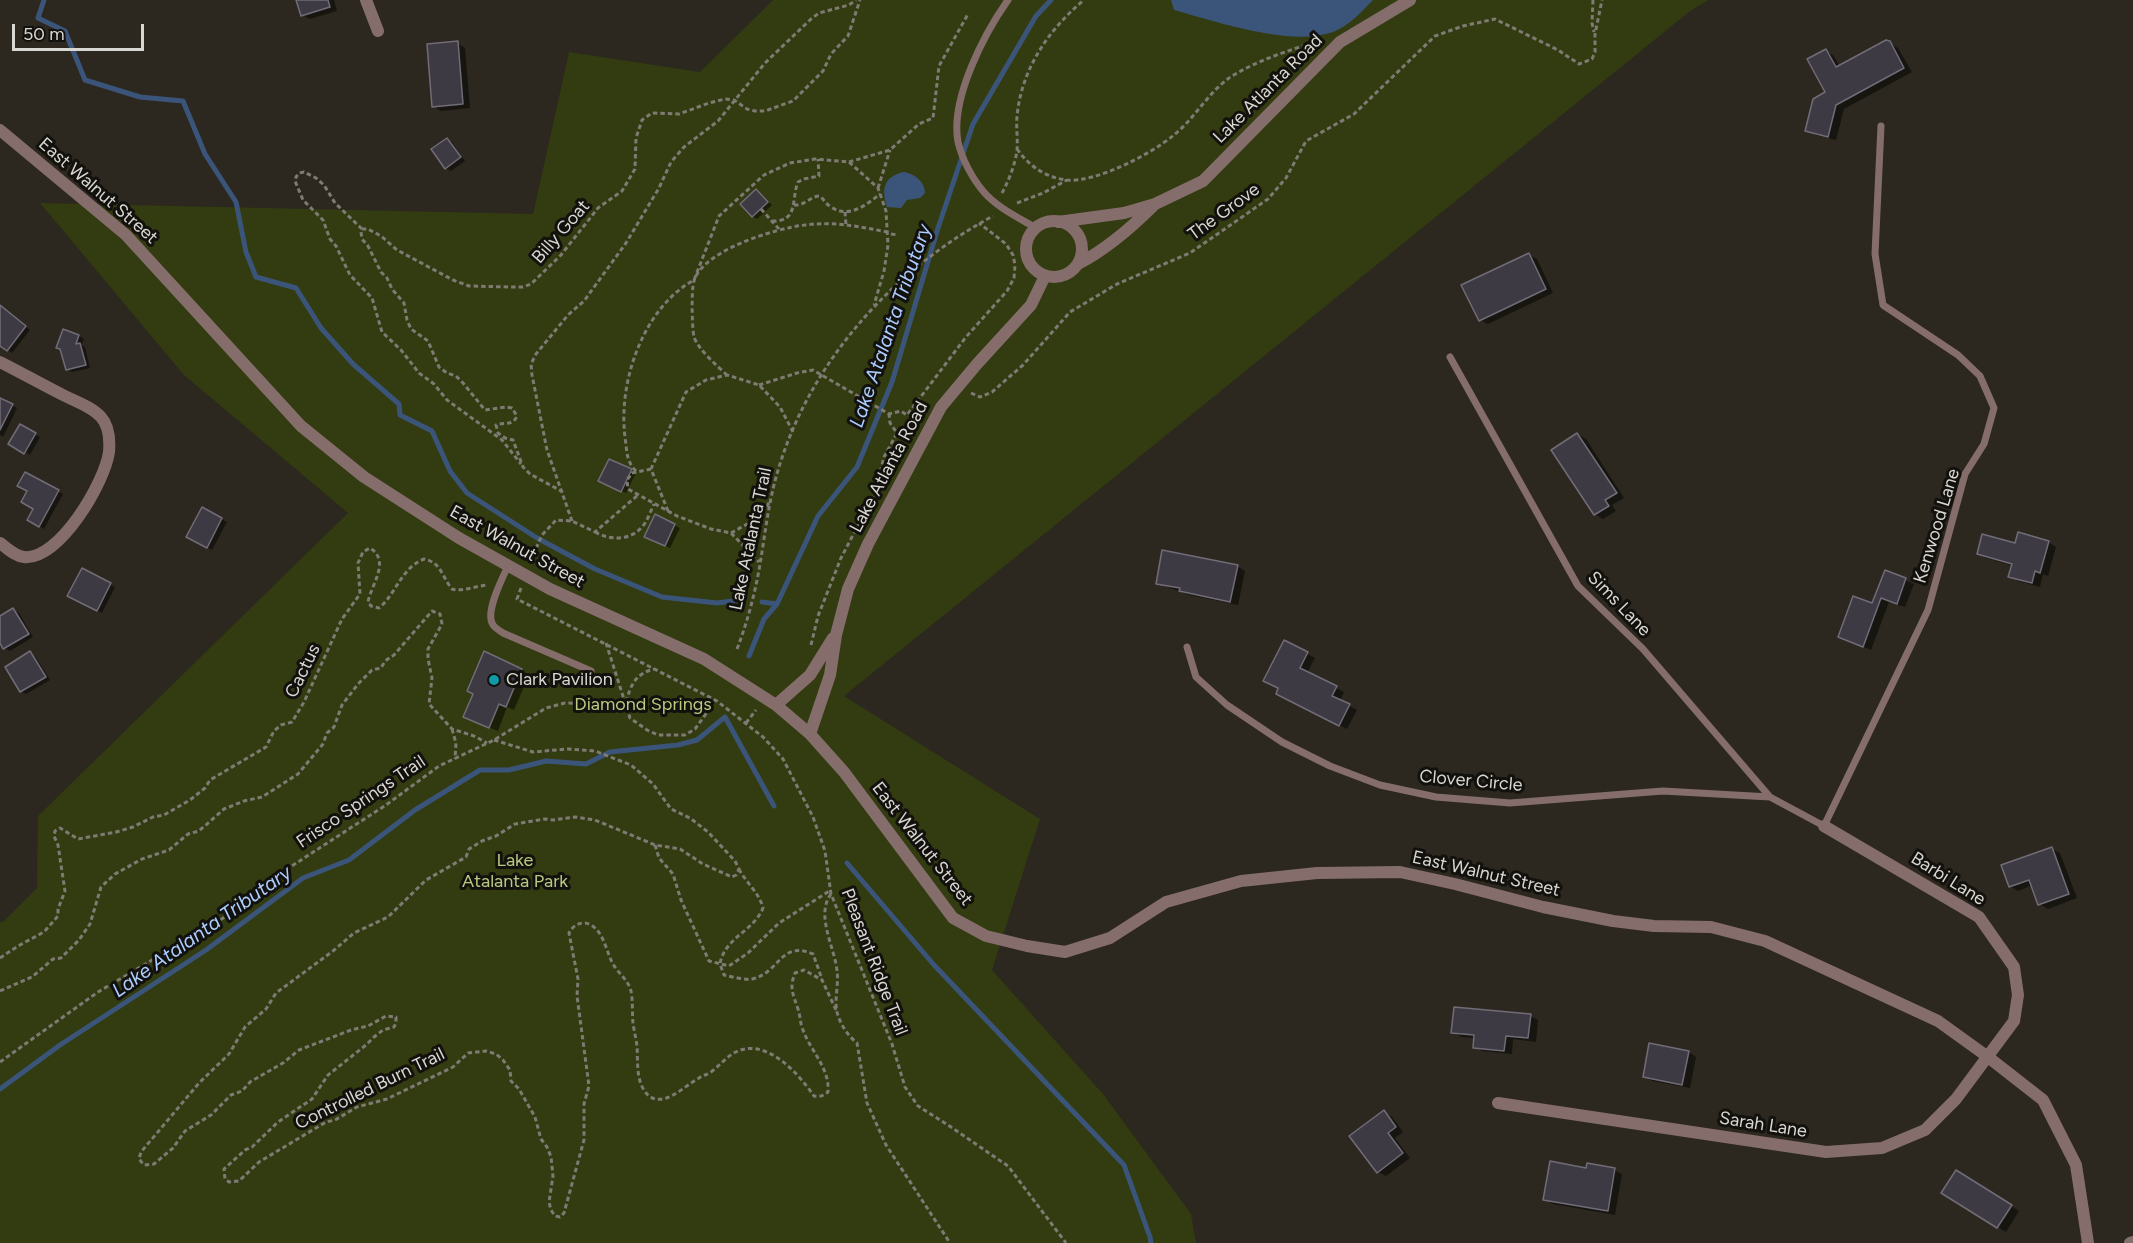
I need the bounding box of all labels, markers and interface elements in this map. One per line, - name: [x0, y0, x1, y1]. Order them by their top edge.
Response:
- scale bar: [15, 12, 147, 50]
- text: 50 m: [23, 23, 65, 45]
- street label: Lake Atlanta Road: [1209, 30, 1327, 148]
- street label: East Walnut Street: [34, 133, 162, 249]
- street label: The Grove: [1184, 179, 1264, 245]
- street label: Billy Goat: [528, 196, 594, 268]
- water label: Lake Atalanta Tributary: [845, 221, 937, 431]
- street label: Lake Atlanta Road: [845, 398, 933, 536]
- street label: Lake Atalanta Trail: [725, 466, 777, 612]
- street label: Kenwood Lane: [1909, 466, 1965, 586]
- street label: East Walnut Street: [446, 501, 588, 593]
- street label: Sims Lane: [1583, 567, 1655, 641]
- street label: Cactus: [281, 641, 325, 701]
- place label: Clark Pavilion: [506, 669, 613, 691]
- marker: Clark Pavilion: [487, 673, 501, 687]
- park label: Diamond Springs: [574, 694, 712, 716]
- street label: Frisco Springs Trail: [292, 751, 430, 853]
- street label: Clover Circle: [1419, 766, 1523, 796]
- street label: East Walnut Street: [867, 778, 977, 910]
- street label: East Walnut Street: [1410, 847, 1562, 901]
- street label: Barbi Lane: [1907, 848, 1989, 910]
- park label: Lake Atalanta Park: [462, 850, 568, 892]
- water label: Lake Atalanta Tributary: [108, 861, 296, 1003]
- street label: Pleasant Ridge Trail: [836, 886, 912, 1038]
- street label: Controlled Burn Trail: [292, 1043, 448, 1135]
- street label: Sarah Lane: [1718, 1107, 1808, 1143]

